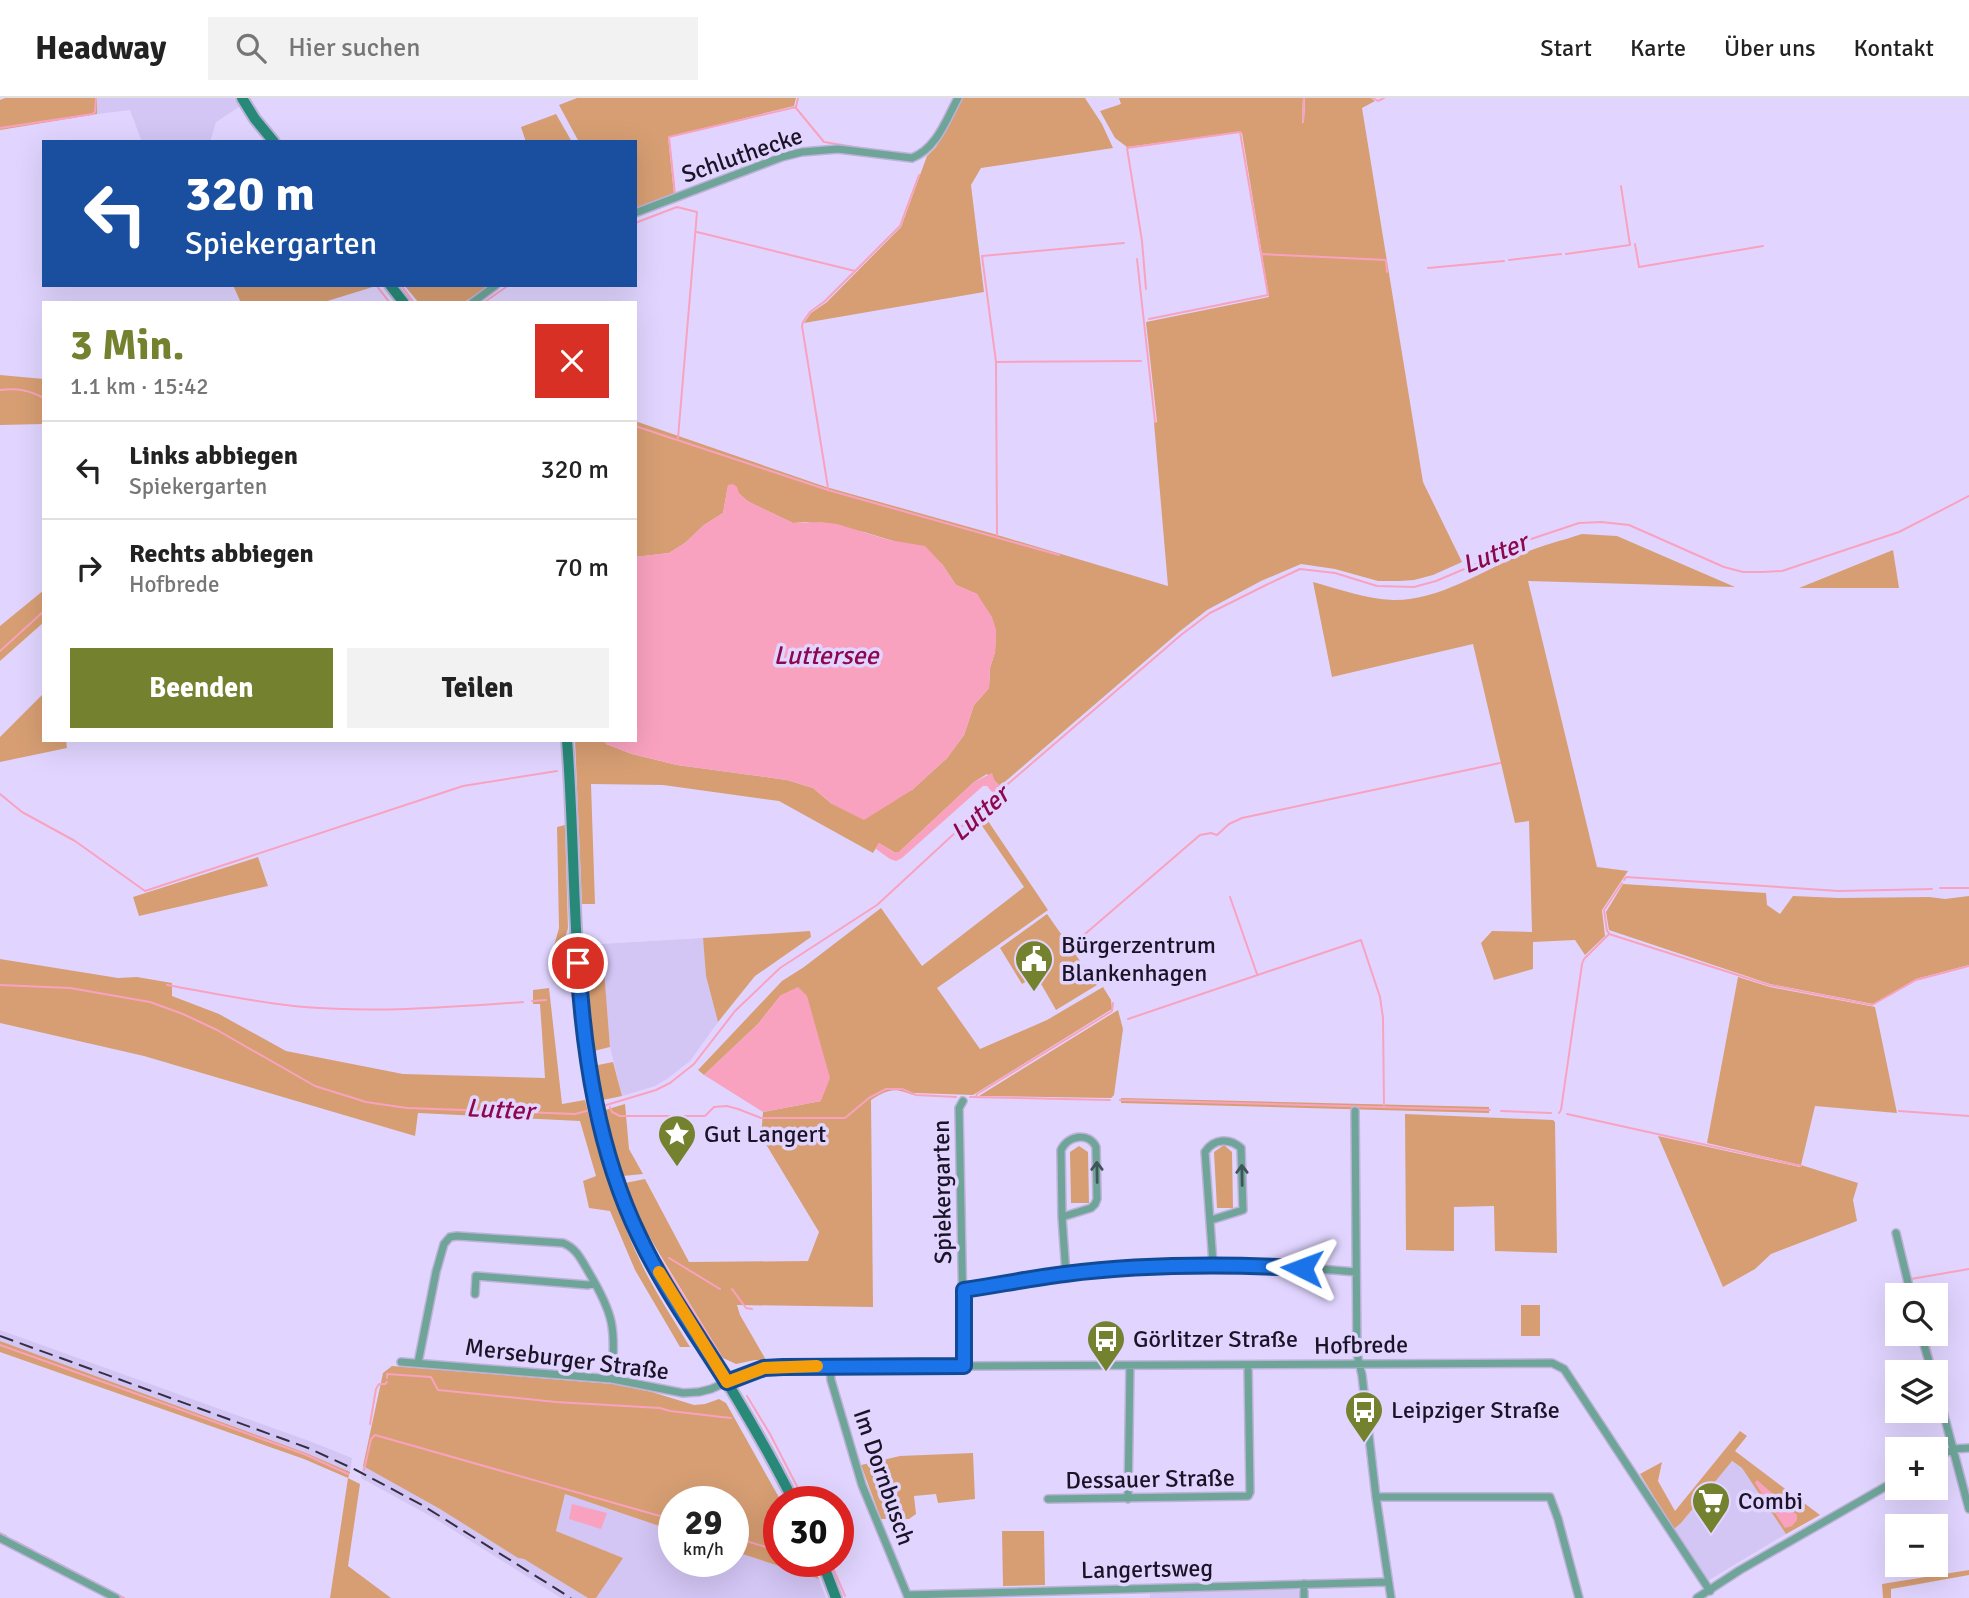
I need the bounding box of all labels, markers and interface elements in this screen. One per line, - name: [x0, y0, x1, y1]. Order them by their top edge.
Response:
- search box: [208, 17, 698, 80]
- text: Headway: [35, 28, 166, 69]
- icon: search: [232, 29, 270, 67]
- text: Hier suchen: [288, 32, 420, 64]
- text: Start: [1540, 33, 1592, 63]
- text: Karte: [1630, 33, 1686, 63]
- text: Über uns: [1724, 33, 1816, 63]
- text: Kontakt: [1854, 33, 1934, 63]
- street label: Schluthecke: [678, 120, 806, 190]
- text: 320 m: [185, 164, 315, 224]
- icon: left: [70, 168, 161, 259]
- text: Spiekergarten: [185, 224, 377, 263]
- text: 3 Min.: [70, 320, 184, 371]
- button: close: [535, 324, 609, 398]
- text: 1.1 km · 15:42: [70, 372, 209, 401]
- text: Links abbiegen: [129, 440, 298, 472]
- icon: left: [70, 451, 108, 489]
- text: 320 m: [540, 454, 609, 486]
- text: Spiekergarten: [129, 472, 267, 501]
- water label: Lutter: [1458, 525, 1536, 582]
- text: Rechts abbiegen: [129, 538, 314, 570]
- icon: right: [70, 549, 108, 587]
- text: 70 m: [554, 552, 609, 584]
- text: Hofbrede: [129, 570, 219, 599]
- water label: Luttersee: [773, 640, 881, 672]
- button: Beenden: [70, 648, 333, 728]
- button: Teilen: [347, 648, 609, 728]
- water label: Lutter: [944, 777, 1018, 849]
- place label: Bürgerzentrum Blankenhagen: [1061, 930, 1216, 988]
- pin: [548, 933, 608, 993]
- public building icon: Bürgerzentrum Blankenhagen: [1013, 938, 1055, 993]
- icon: arrive: [559, 944, 597, 982]
- water label: Lutter: [465, 1092, 538, 1128]
- place icon: Gut Langert: [656, 1113, 698, 1168]
- place label: Gut Langert: [704, 1119, 826, 1149]
- street label: Spiekergarten: [926, 1120, 958, 1264]
- one-way arrow: [1090, 1160, 1104, 1183]
- one-way arrow: [1235, 1164, 1249, 1187]
- position arrow: [1265, 1231, 1339, 1305]
- map controls: [1885, 1283, 1948, 1577]
- button: search: [1885, 1283, 1948, 1346]
- bus stop icon: Görlitzer Straße: [1085, 1318, 1127, 1373]
- place label: Görlitzer Straße: [1133, 1324, 1298, 1354]
- street label: Hofbrede: [1314, 1329, 1408, 1361]
- street label: Merseburger Straße: [463, 1332, 671, 1386]
- button: layers: [1885, 1360, 1948, 1423]
- bus stop icon: Leipziger Straße: [1343, 1389, 1385, 1444]
- place label: Leipziger Straße: [1391, 1395, 1560, 1425]
- street label: Im Dornbusch: [847, 1405, 921, 1549]
- button: +: [1885, 1437, 1948, 1500]
- street label: Dessauer Straße: [1065, 1463, 1235, 1495]
- supermarket icon: Combi: [1690, 1480, 1732, 1535]
- speed limit sign: 30: [763, 1486, 854, 1577]
- place label: Combi: [1738, 1486, 1803, 1516]
- text: 29: [685, 1501, 722, 1544]
- button: −: [1885, 1514, 1948, 1577]
- text: km/h: [683, 1538, 724, 1560]
- street label: Langertsweg: [1081, 1553, 1213, 1585]

